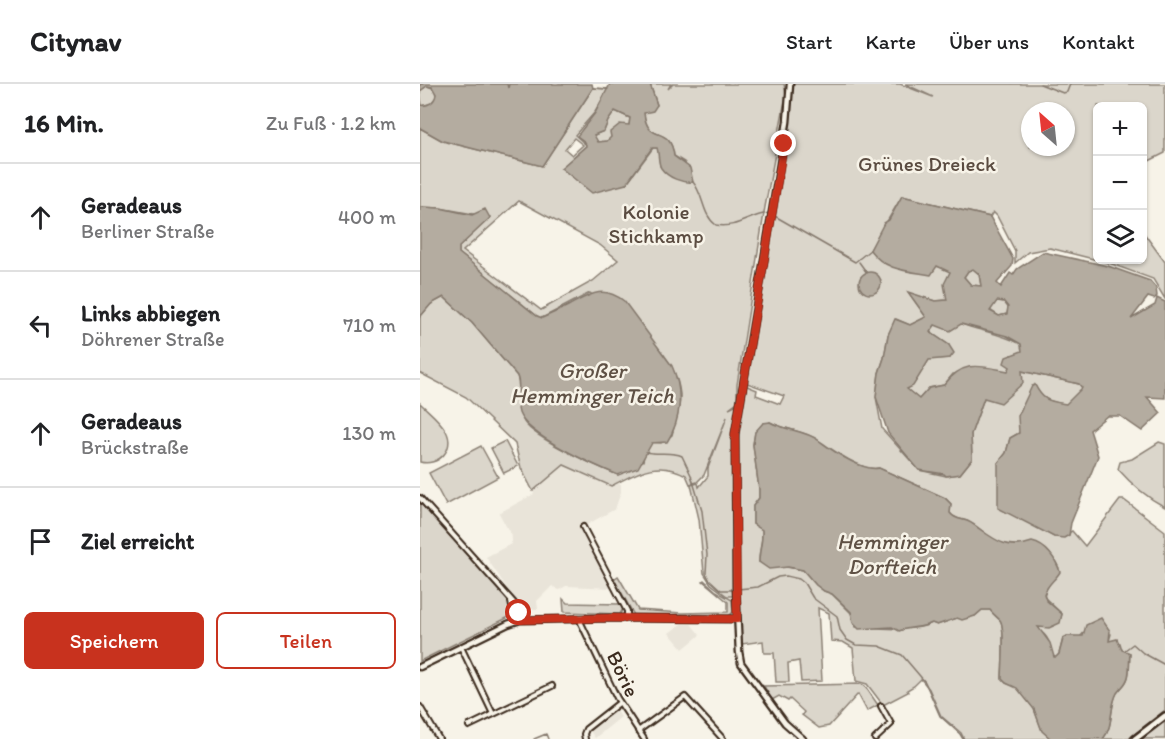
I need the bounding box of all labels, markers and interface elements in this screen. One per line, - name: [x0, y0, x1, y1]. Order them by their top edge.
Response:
- text: Citynav: [30, 24, 121, 58]
- text: Start: [786, 29, 832, 54]
- text: Karte: [865, 29, 916, 54]
- text: Über uns: [949, 29, 1029, 54]
- text: Kontakt: [1062, 29, 1135, 54]
- north arrow: [1021, 102, 1075, 156]
- map controls: [1093, 102, 1147, 264]
- button: +: [1093, 102, 1147, 156]
- text: 16 Min.: [24, 107, 104, 139]
- text: Zu Fuß · 1.2 km: [266, 111, 396, 135]
- route end: [770, 130, 796, 156]
- park label: Grünes Dreieck: [858, 151, 996, 176]
- button: −: [1093, 156, 1147, 210]
- text: Geradeaus: [81, 192, 182, 219]
- park label: Kolonie Stichkamp: [608, 199, 704, 248]
- icon: ahead: [24, 201, 57, 234]
- text: 400 m: [338, 205, 396, 229]
- button: layers: [1093, 210, 1147, 264]
- text: Berliner Straße: [81, 219, 214, 243]
- text: Links abbiegen: [81, 300, 220, 327]
- icon: left: [24, 309, 57, 342]
- text: 710 m: [343, 313, 396, 337]
- text: Döhrener Straße: [81, 327, 224, 351]
- water label: Großer Hemminger Teich: [510, 357, 674, 409]
- text: Geradeaus: [81, 408, 182, 435]
- icon: ahead: [24, 417, 57, 450]
- text: 130 m: [342, 421, 396, 445]
- text: Brückstraße: [81, 435, 189, 459]
- icon: arrive: [24, 525, 57, 558]
- text: Ziel erreicht: [81, 528, 194, 555]
- water label: Hemminger Dorfteich: [837, 528, 950, 580]
- route start: [505, 599, 531, 625]
- button: Speichern: [24, 612, 204, 669]
- button: Teilen: [216, 612, 396, 669]
- street label: Börie: [602, 647, 645, 701]

